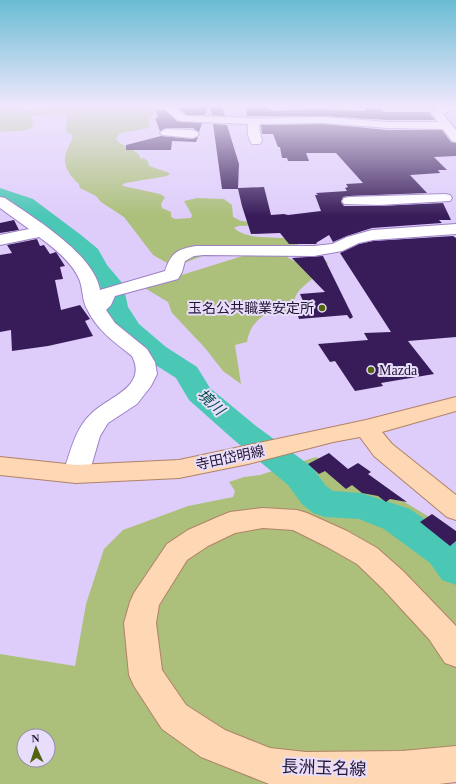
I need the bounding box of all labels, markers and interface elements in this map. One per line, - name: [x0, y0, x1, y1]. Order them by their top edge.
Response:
- place label: 玉名公共職業安定所: [188, 301, 314, 316]
- marker: 玉名公共職業安定所: [317, 303, 327, 313]
- place label: Mazda: [379, 363, 418, 378]
- marker: Mazda: [366, 365, 376, 375]
- water label: 境川: [195, 386, 229, 419]
- street label: 寺田岱明線: [194, 443, 266, 473]
- north arrow: [16, 728, 56, 768]
- text: N: [31, 732, 40, 744]
- street label: 長洲玉名線: [281, 757, 367, 779]

